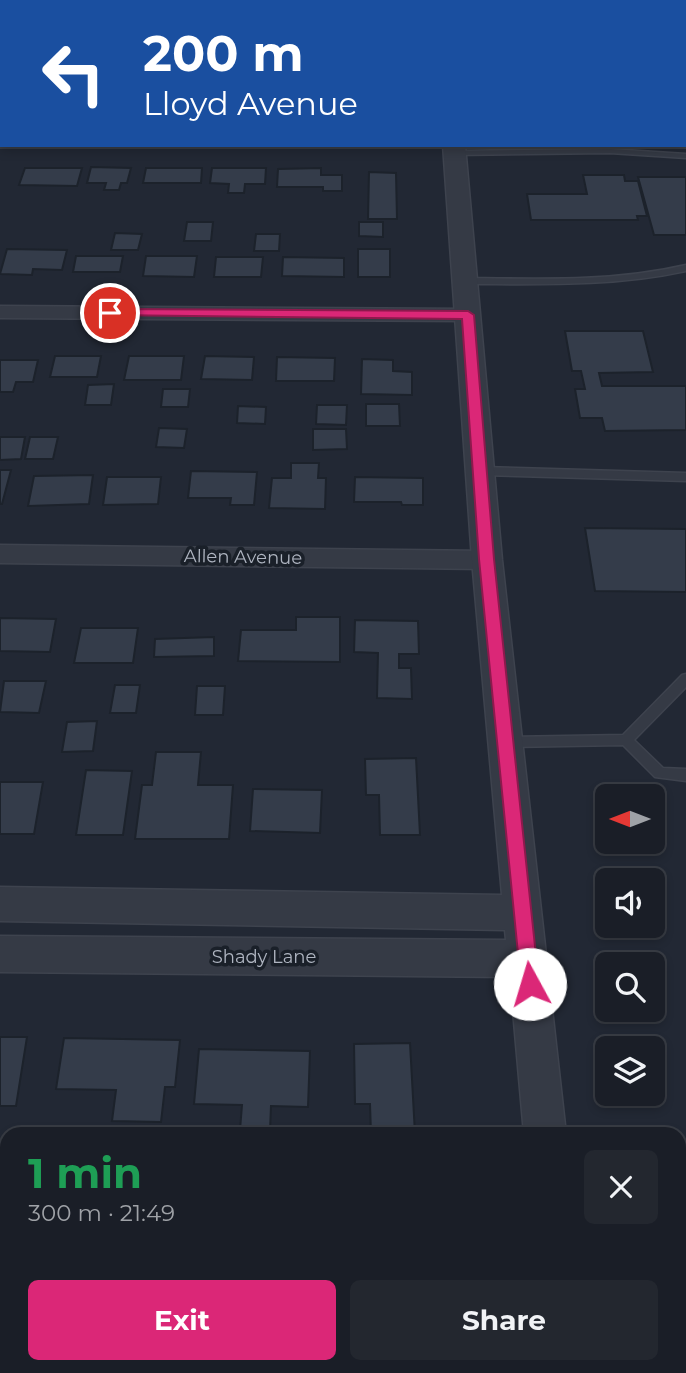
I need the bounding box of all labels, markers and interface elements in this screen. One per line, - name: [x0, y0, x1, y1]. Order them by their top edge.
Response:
- text: 200 m: [143, 24, 304, 83]
- icon: left: [28, 28, 119, 119]
- text: Lloyd Avenue: [143, 84, 358, 123]
- pin: [80, 283, 140, 343]
- icon: arrive: [91, 294, 129, 332]
- street label: Allen Avenue: [184, 545, 302, 569]
- north arrow: [595, 784, 665, 854]
- map controls: [595, 784, 665, 1106]
- button: sound: [595, 868, 665, 938]
- street label: Shady Lane: [212, 946, 316, 968]
- position arrow: [493, 947, 567, 1021]
- button: search: [595, 952, 665, 1022]
- button: layers: [595, 1036, 665, 1106]
- text: 1 min: [28, 1147, 142, 1199]
- button: close: [584, 1150, 658, 1224]
- text: 300 m · 21:49: [28, 1199, 175, 1227]
- button: Exit: [28, 1280, 336, 1360]
- button: Share: [350, 1280, 658, 1360]

